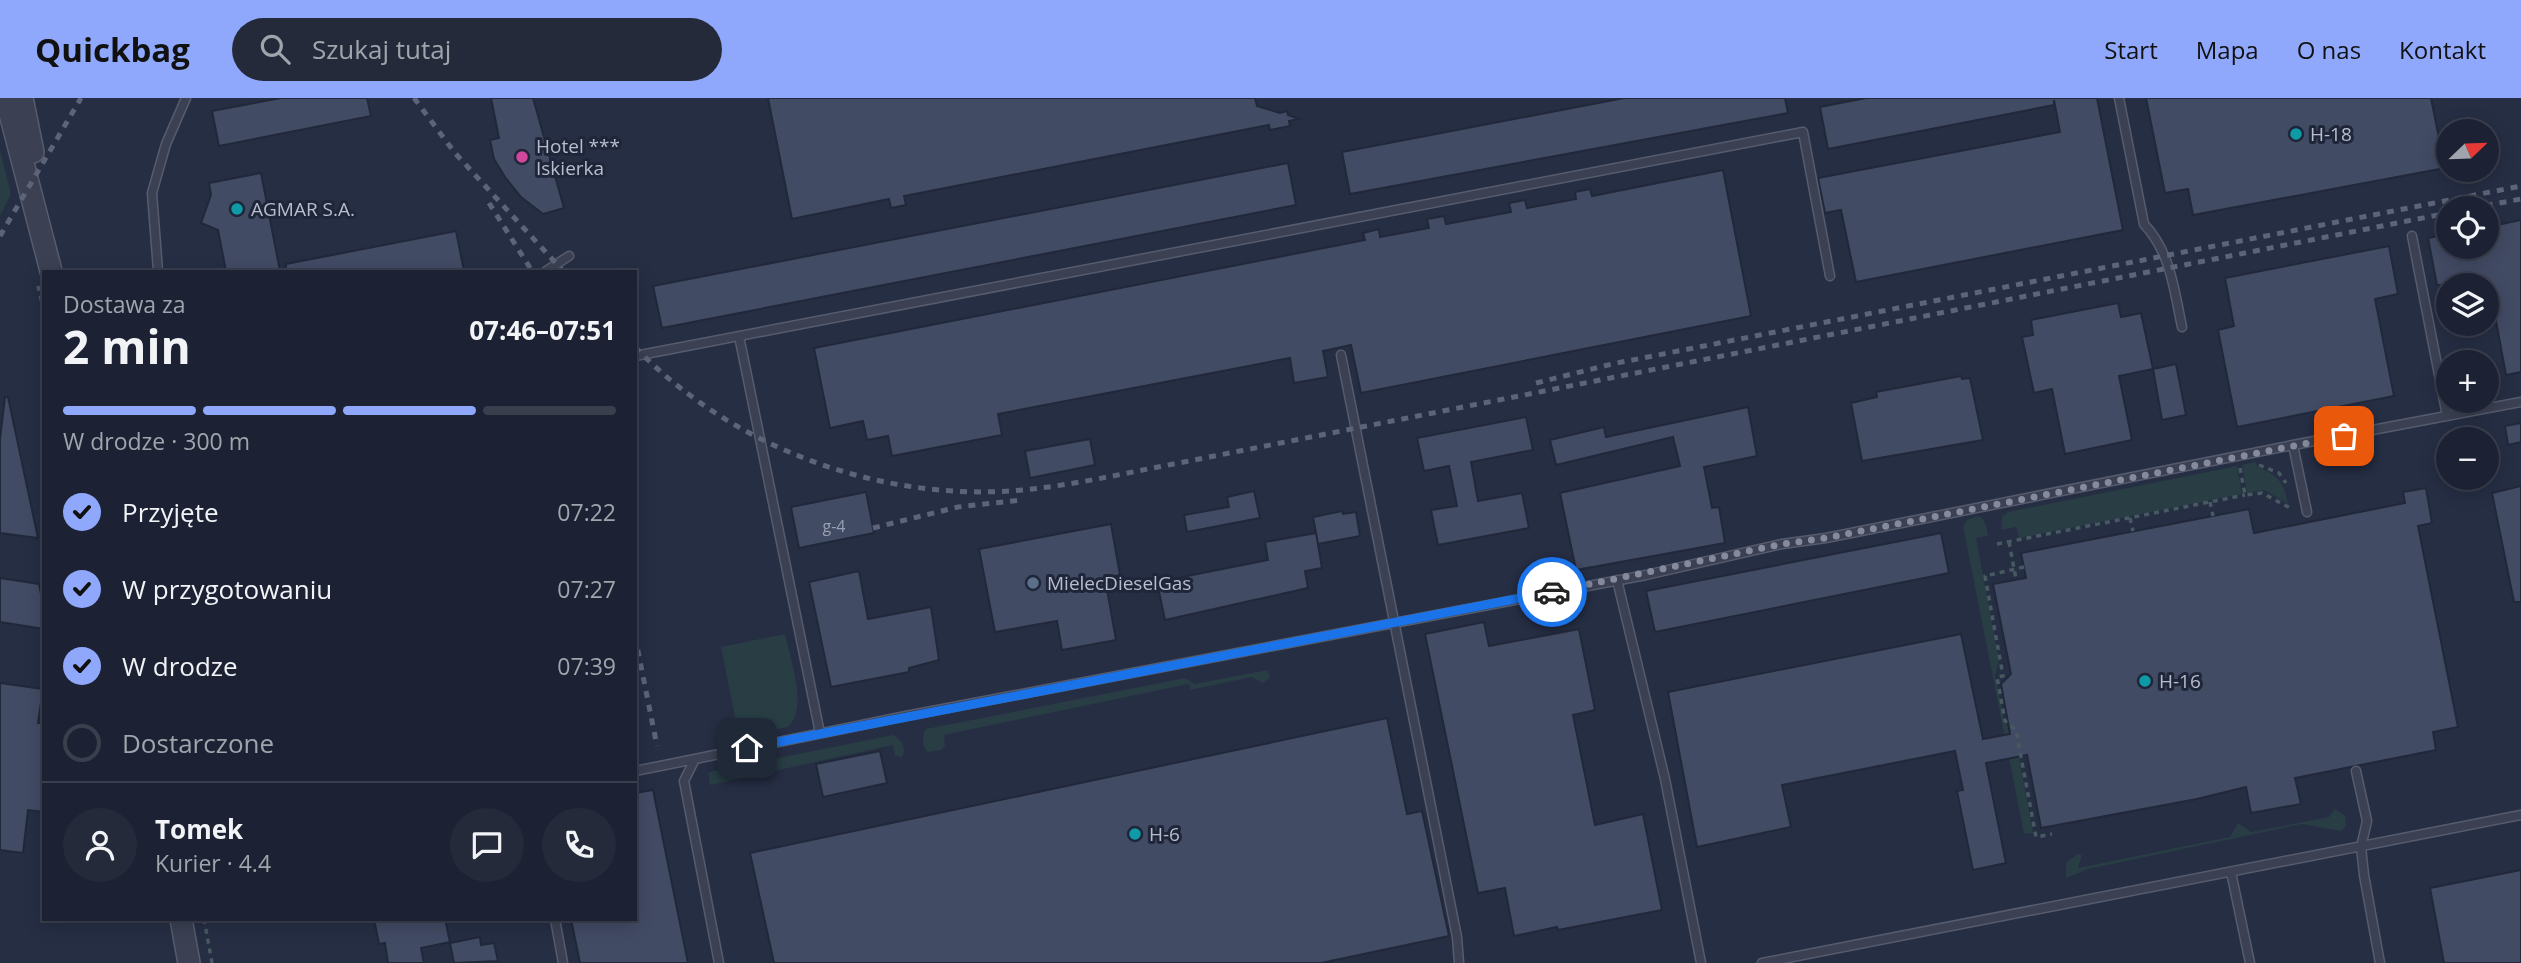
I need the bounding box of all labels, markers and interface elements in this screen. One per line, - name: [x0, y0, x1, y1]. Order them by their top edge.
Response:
- search box: [232, 18, 722, 81]
- text: Quickbag: [35, 27, 190, 72]
- icon: search: [256, 30, 294, 68]
- text: Szukaj tutaj: [312, 31, 451, 67]
- text: Start: [2104, 33, 2158, 66]
- text: Mapa: [2196, 33, 2259, 66]
- text: O nas: [2297, 33, 2361, 66]
- text: Kontakt: [2399, 33, 2486, 66]
- north arrow: [2436, 119, 2499, 182]
- map controls: [2436, 119, 2499, 490]
- place label: H-18: [2310, 121, 2352, 147]
- marker: H-18: [2288, 126, 2304, 142]
- place label: Hotel *** Iskierka: [536, 133, 620, 181]
- marker: Hotel *** Iskierka: [514, 149, 530, 165]
- place label: AGMAR S.A.: [251, 196, 355, 222]
- button: locate: [2436, 196, 2499, 259]
- marker: AGMAR S.A.: [229, 201, 245, 217]
- button: layers: [2436, 273, 2499, 336]
- text: Dostawa za: [63, 288, 186, 320]
- text: 07:46–07:51: [469, 312, 616, 348]
- text: 2 min: [63, 315, 191, 377]
- button: +: [2436, 350, 2499, 413]
- pin: [2314, 406, 2374, 466]
- icon: bag: [2325, 417, 2363, 455]
- text: W drodze · 300 m: [63, 425, 250, 457]
- button: −: [2436, 427, 2499, 490]
- icon: check: [63, 493, 101, 531]
- text: Przyjęte: [122, 494, 219, 530]
- text: 07:22: [557, 496, 616, 528]
- house number: g-4: [823, 515, 845, 537]
- courier: [1517, 557, 1587, 627]
- icon: check: [63, 570, 101, 608]
- place label: MielecDieselGas: [1047, 570, 1191, 596]
- text: W przygotowaniu: [122, 571, 332, 607]
- text: 07:27: [557, 573, 616, 605]
- icon: car: [1533, 573, 1571, 611]
- marker: MielecDieselGas: [1025, 575, 1041, 591]
- icon: check: [63, 647, 101, 685]
- text: W drodze: [122, 648, 238, 684]
- text: 07:39: [557, 650, 616, 682]
- place label: H-16: [2159, 668, 2201, 694]
- marker: H-16: [2137, 673, 2153, 689]
- pin: [717, 718, 777, 778]
- text: Dostarczone: [122, 725, 274, 761]
- icon: home: [728, 729, 766, 767]
- button: person: [63, 808, 137, 882]
- button: chat: [450, 808, 524, 882]
- button: phone: [542, 808, 616, 882]
- text: Tomek: [155, 811, 243, 847]
- place label: H-6: [1149, 821, 1180, 847]
- marker: H-6: [1127, 826, 1143, 842]
- text: Kurier · 4.4: [155, 847, 271, 879]

